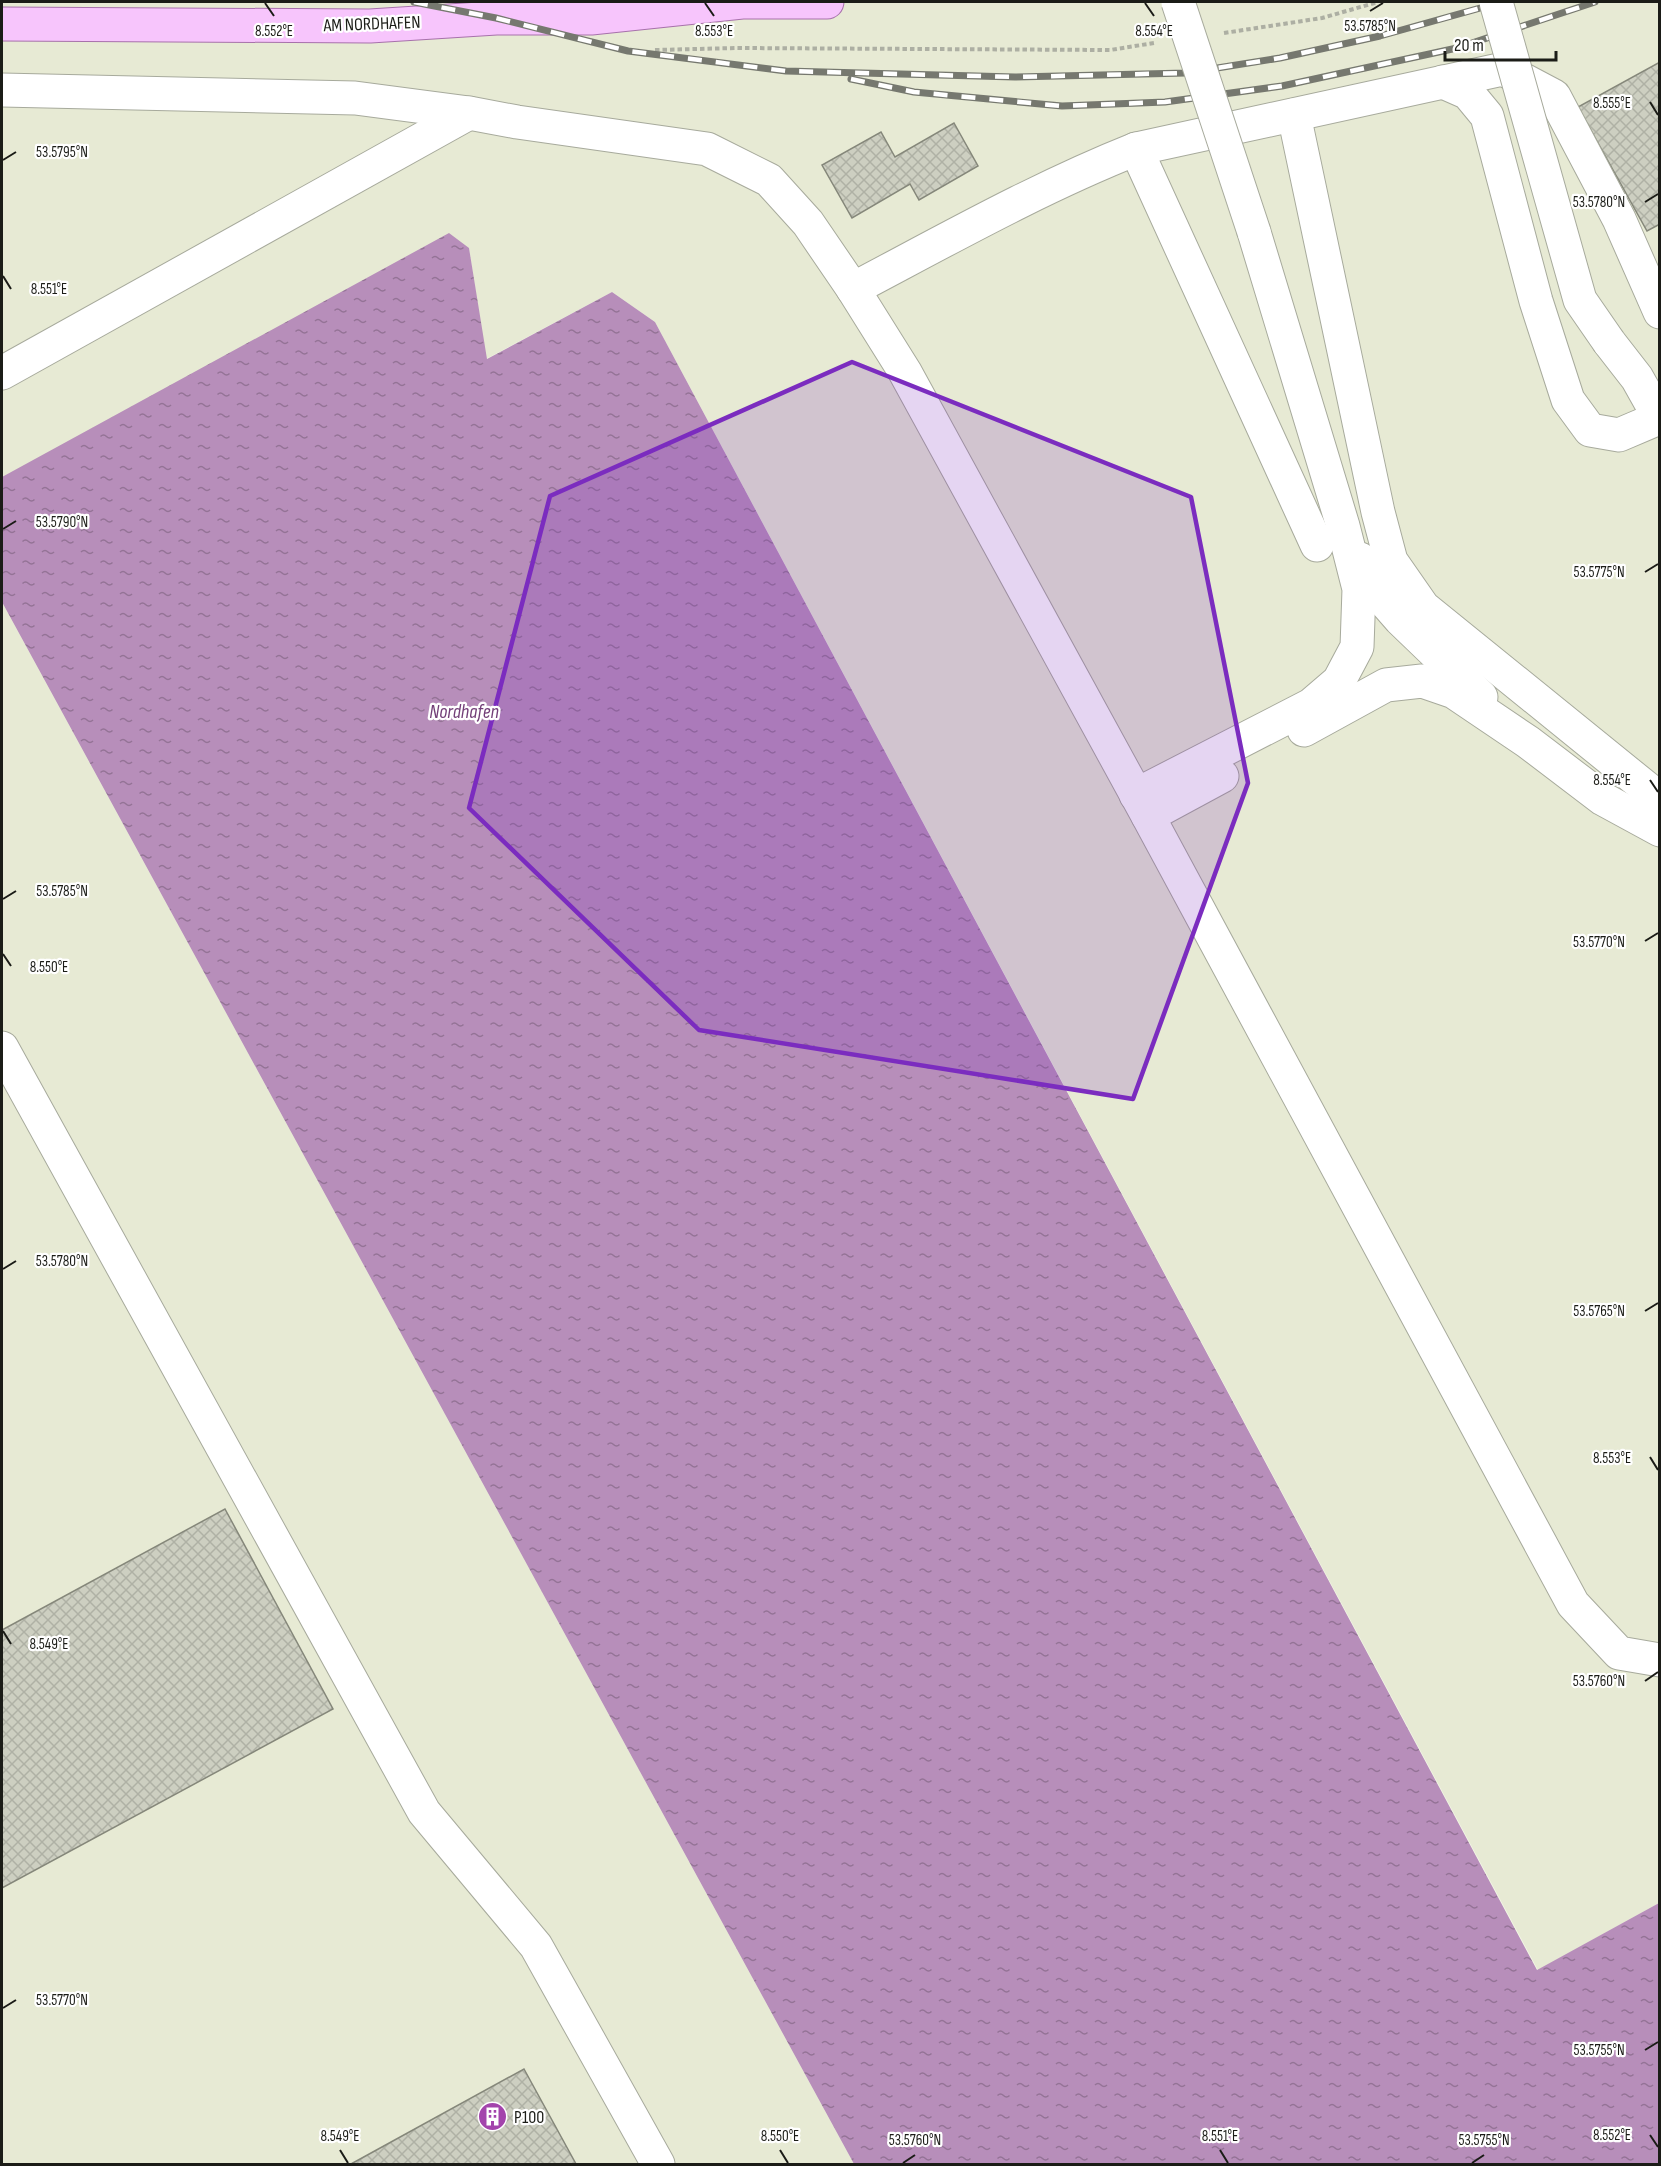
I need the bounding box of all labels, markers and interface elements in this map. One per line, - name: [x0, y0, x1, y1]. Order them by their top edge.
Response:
- street label: AM NORDHAFEN: [322, 12, 421, 36]
- text: 53.5785°N: [1344, 17, 1396, 36]
- text: 8.552°E: [255, 22, 293, 41]
- text: 8.553°E: [695, 22, 733, 41]
- text: 8.554°E: [1135, 22, 1173, 41]
- scale bar: [1445, 24, 1556, 62]
- text: 20 m: [1454, 35, 1484, 56]
- text: 8.555°E: [1593, 94, 1631, 113]
- text: 53.5795°N: [36, 143, 88, 162]
- text: 53.5780°N: [1573, 193, 1625, 212]
- text: 8.551°E: [31, 280, 67, 299]
- text: 53.5790°N: [36, 513, 88, 532]
- text: 53.5775°N: [1573, 563, 1625, 582]
- water label: Nordhafen: [429, 700, 499, 724]
- text: 8.554°E: [1593, 771, 1631, 790]
- text: 53.5785°N: [36, 882, 88, 901]
- text: 53.5770°N: [1573, 933, 1625, 952]
- text: 8.550°E: [30, 958, 68, 977]
- text: 53.5780°N: [36, 1252, 88, 1271]
- text: 53.5765°N: [1573, 1302, 1625, 1321]
- text: 8.553°E: [1593, 1449, 1631, 1468]
- text: 8.549°E: [30, 1635, 68, 1654]
- text: 53.5760°N: [1573, 1672, 1625, 1691]
- text: 53.5770°N: [36, 1991, 88, 2010]
- text: 53.5755°N: [1573, 2041, 1625, 2060]
- building icon: P100: [477, 2101, 509, 2133]
- place label: P100: [514, 2107, 544, 2128]
- text: 8.552°E: [1593, 2126, 1631, 2145]
- text: 8.549°E: [321, 2127, 359, 2146]
- text: 8.550°E: [761, 2127, 799, 2146]
- text: 8.551°E: [1202, 2127, 1238, 2146]
- text: 53.5760°N: [889, 2131, 941, 2150]
- text: 53.5755°N: [1458, 2131, 1510, 2150]

